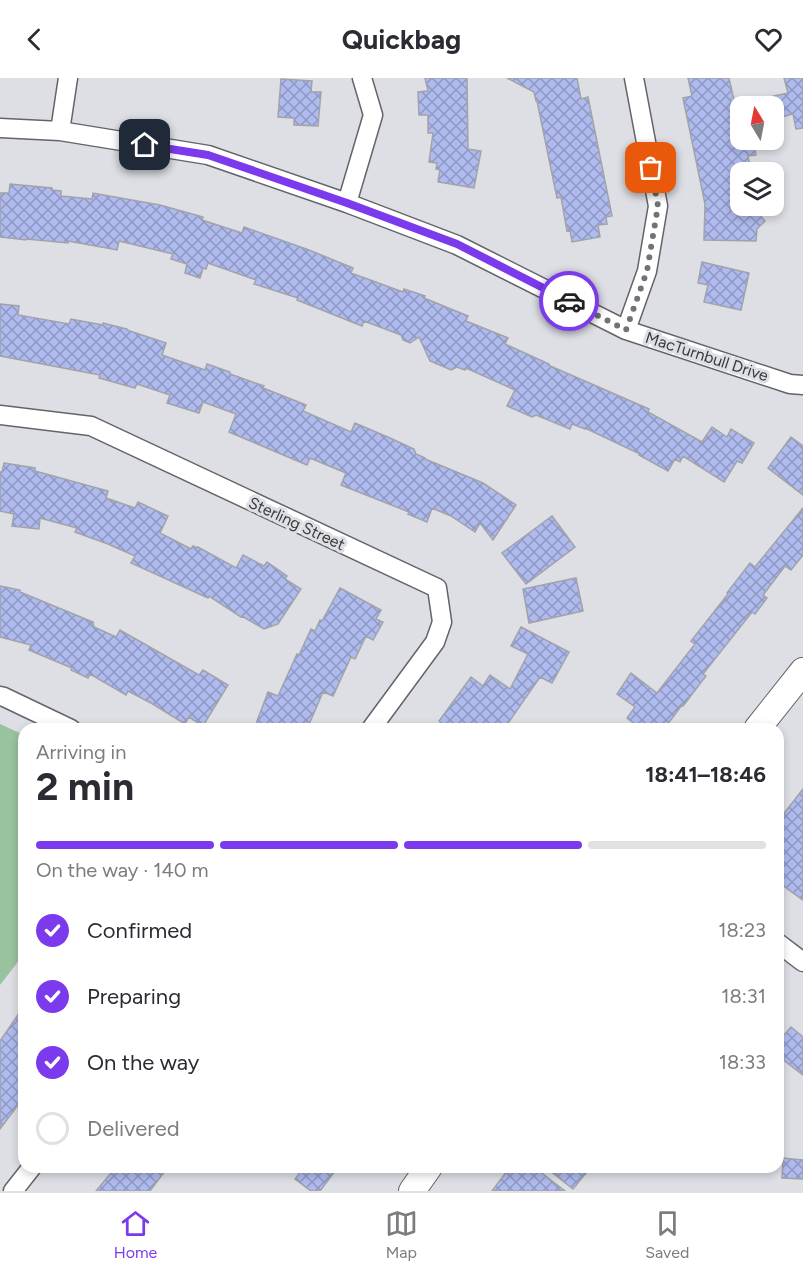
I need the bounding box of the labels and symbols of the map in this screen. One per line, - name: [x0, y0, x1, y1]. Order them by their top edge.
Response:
- north arrow: [730, 96, 784, 150]
- pin: [119, 119, 170, 170]
- pin: [625, 142, 676, 193]
- courier: [539, 271, 599, 331]
- street label: MacTurnbull Drive: [643, 328, 771, 385]
- street label: Sterling Street: [246, 493, 348, 554]

